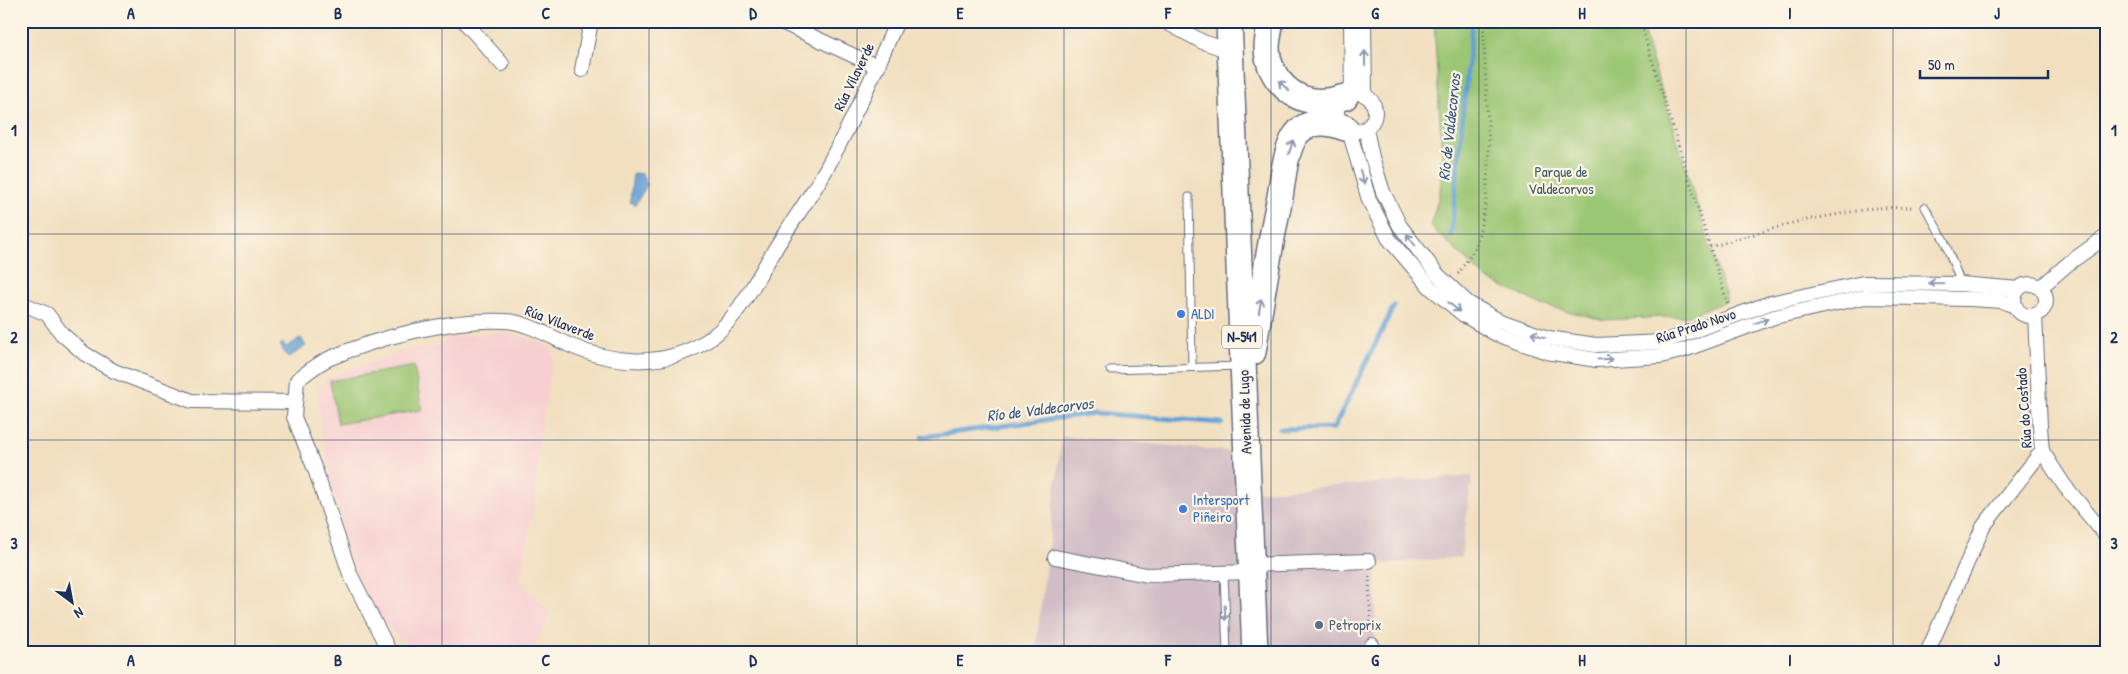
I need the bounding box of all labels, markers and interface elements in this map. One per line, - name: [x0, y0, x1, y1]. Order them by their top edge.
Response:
- text: A: [127, 2, 135, 24]
- text: B: [334, 2, 342, 24]
- text: C: [542, 2, 551, 24]
- text: D: [749, 2, 757, 24]
- text: E: [956, 2, 964, 24]
- text: F: [1164, 2, 1172, 24]
- text: G: [1371, 2, 1379, 24]
- text: H: [1578, 2, 1586, 24]
- text: I: [1788, 2, 1792, 24]
- text: J: [1994, 2, 2000, 24]
- street label: Rúa Vilaverde: [828, 39, 879, 114]
- scale bar: [1920, 48, 2048, 80]
- one-way arrow: [1360, 51, 1370, 67]
- text: 50 m: [1928, 54, 1955, 75]
- water label: Río de Valdecorvos: [1432, 71, 1466, 181]
- one-way arrow: [1278, 80, 1290, 92]
- text: 1: [11, 119, 17, 141]
- text: 1: [2111, 119, 2117, 141]
- one-way arrow: [1287, 139, 1297, 155]
- park label: Parque de Valdecorvos: [1528, 161, 1594, 199]
- one-way arrow: [1358, 168, 1368, 184]
- one-way arrow: [1406, 233, 1416, 247]
- one-way arrow: [1928, 278, 1944, 288]
- one-way arrow: [1256, 299, 1266, 315]
- street label: Rúa Vilaverde: [522, 300, 598, 345]
- one-way arrow: [1447, 301, 1460, 312]
- place label: ALDI: [1191, 303, 1215, 324]
- street label: Rúa Prado Novo: [1653, 303, 1738, 348]
- marker: ALDI: [1175, 308, 1187, 320]
- one-way arrow: [1753, 316, 1768, 325]
- text: 2: [10, 326, 18, 348]
- road number: N-541: [1222, 326, 1262, 348]
- text: 2: [2110, 326, 2118, 348]
- one-way arrow: [1531, 330, 1546, 339]
- one-way arrow: [1596, 354, 1612, 364]
- street label: Rúa do Costado: [2010, 367, 2037, 449]
- street label: Avenida de Lugo: [1233, 370, 1256, 454]
- water label: Río de Valdecorvos: [985, 391, 1096, 426]
- place label: Intersport Piñeiro: [1193, 489, 1250, 527]
- marker: Intersport Piñeiro: [1177, 503, 1189, 515]
- text: 3: [10, 532, 18, 554]
- text: 3: [2110, 532, 2118, 554]
- north arrow: [48, 576, 98, 626]
- text: N: [70, 603, 87, 624]
- one-way arrow: [1221, 605, 1230, 621]
- place label: Petroprix: [1329, 614, 1382, 635]
- marker: Petroprix: [1313, 619, 1325, 631]
- text: A: [127, 649, 135, 671]
- text: B: [334, 649, 342, 671]
- text: C: [542, 649, 551, 671]
- text: D: [749, 649, 757, 671]
- text: E: [956, 649, 964, 671]
- text: F: [1164, 649, 1172, 671]
- text: G: [1371, 649, 1379, 671]
- text: H: [1578, 649, 1586, 671]
- text: I: [1788, 649, 1792, 671]
- text: J: [1994, 649, 2000, 671]

